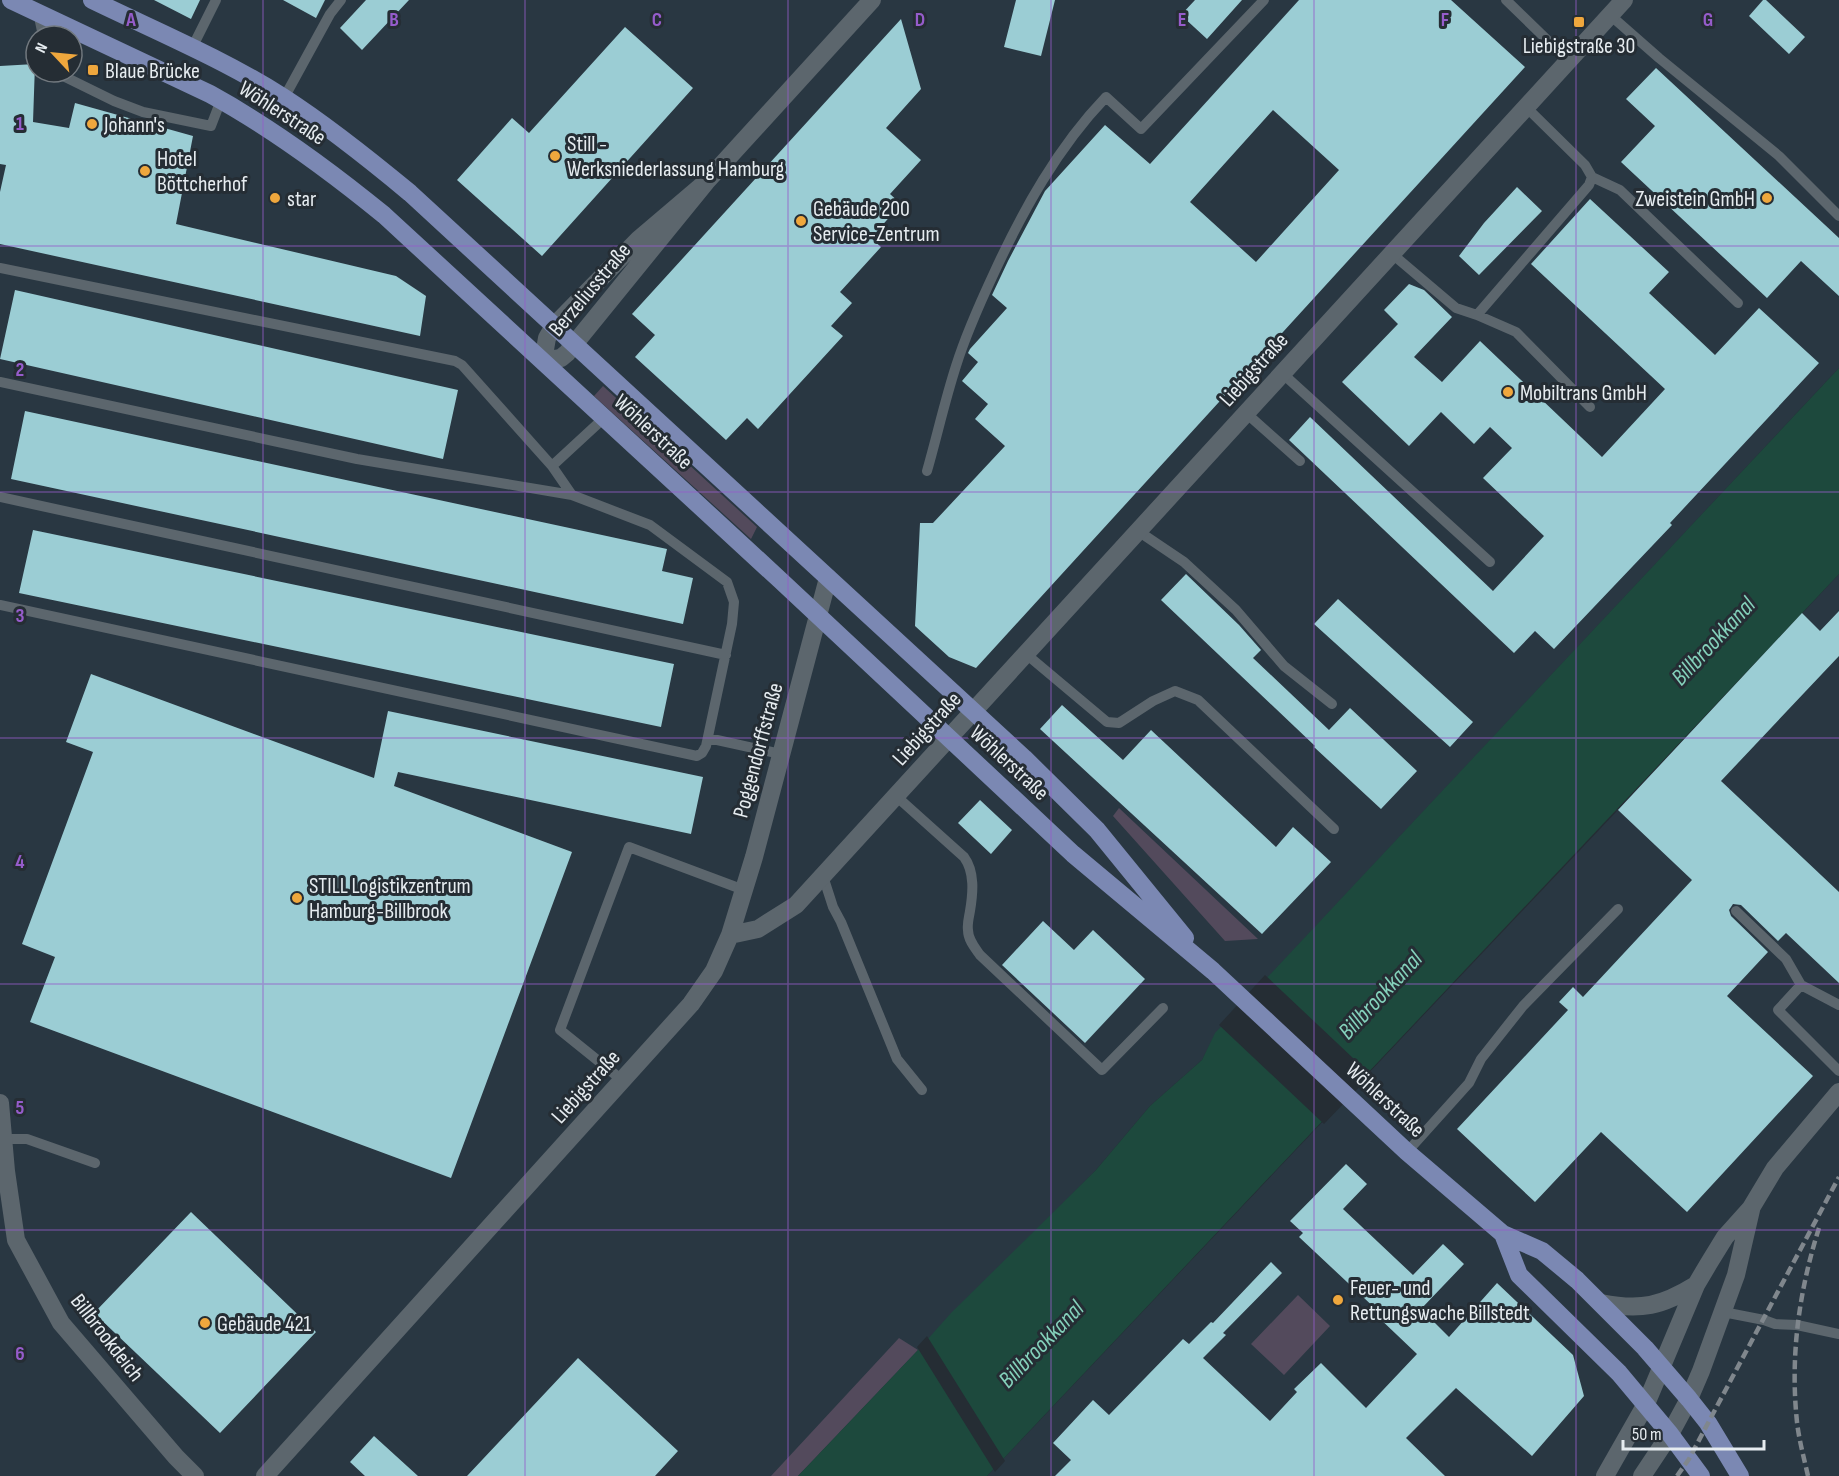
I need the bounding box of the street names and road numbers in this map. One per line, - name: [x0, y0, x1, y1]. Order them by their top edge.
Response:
- street label: Wöhlerstraße: [234, 75, 331, 151]
- street label: Berzeliusstraße: [543, 238, 637, 342]
- street label: Liebigstraße: [1214, 327, 1294, 413]
- street label: Wöhlerstraße: [608, 389, 698, 476]
- street label: Poggendorffstraße: [727, 680, 789, 821]
- street label: Liebigstraße: [887, 686, 967, 772]
- street label: Wöhlerstraße: [964, 720, 1054, 807]
- street label: Liebigstraße: [546, 1044, 626, 1130]
- street label: Wöhlerstraße: [1340, 1057, 1430, 1144]
- street label: Billbrookdeich: [64, 1289, 149, 1387]

